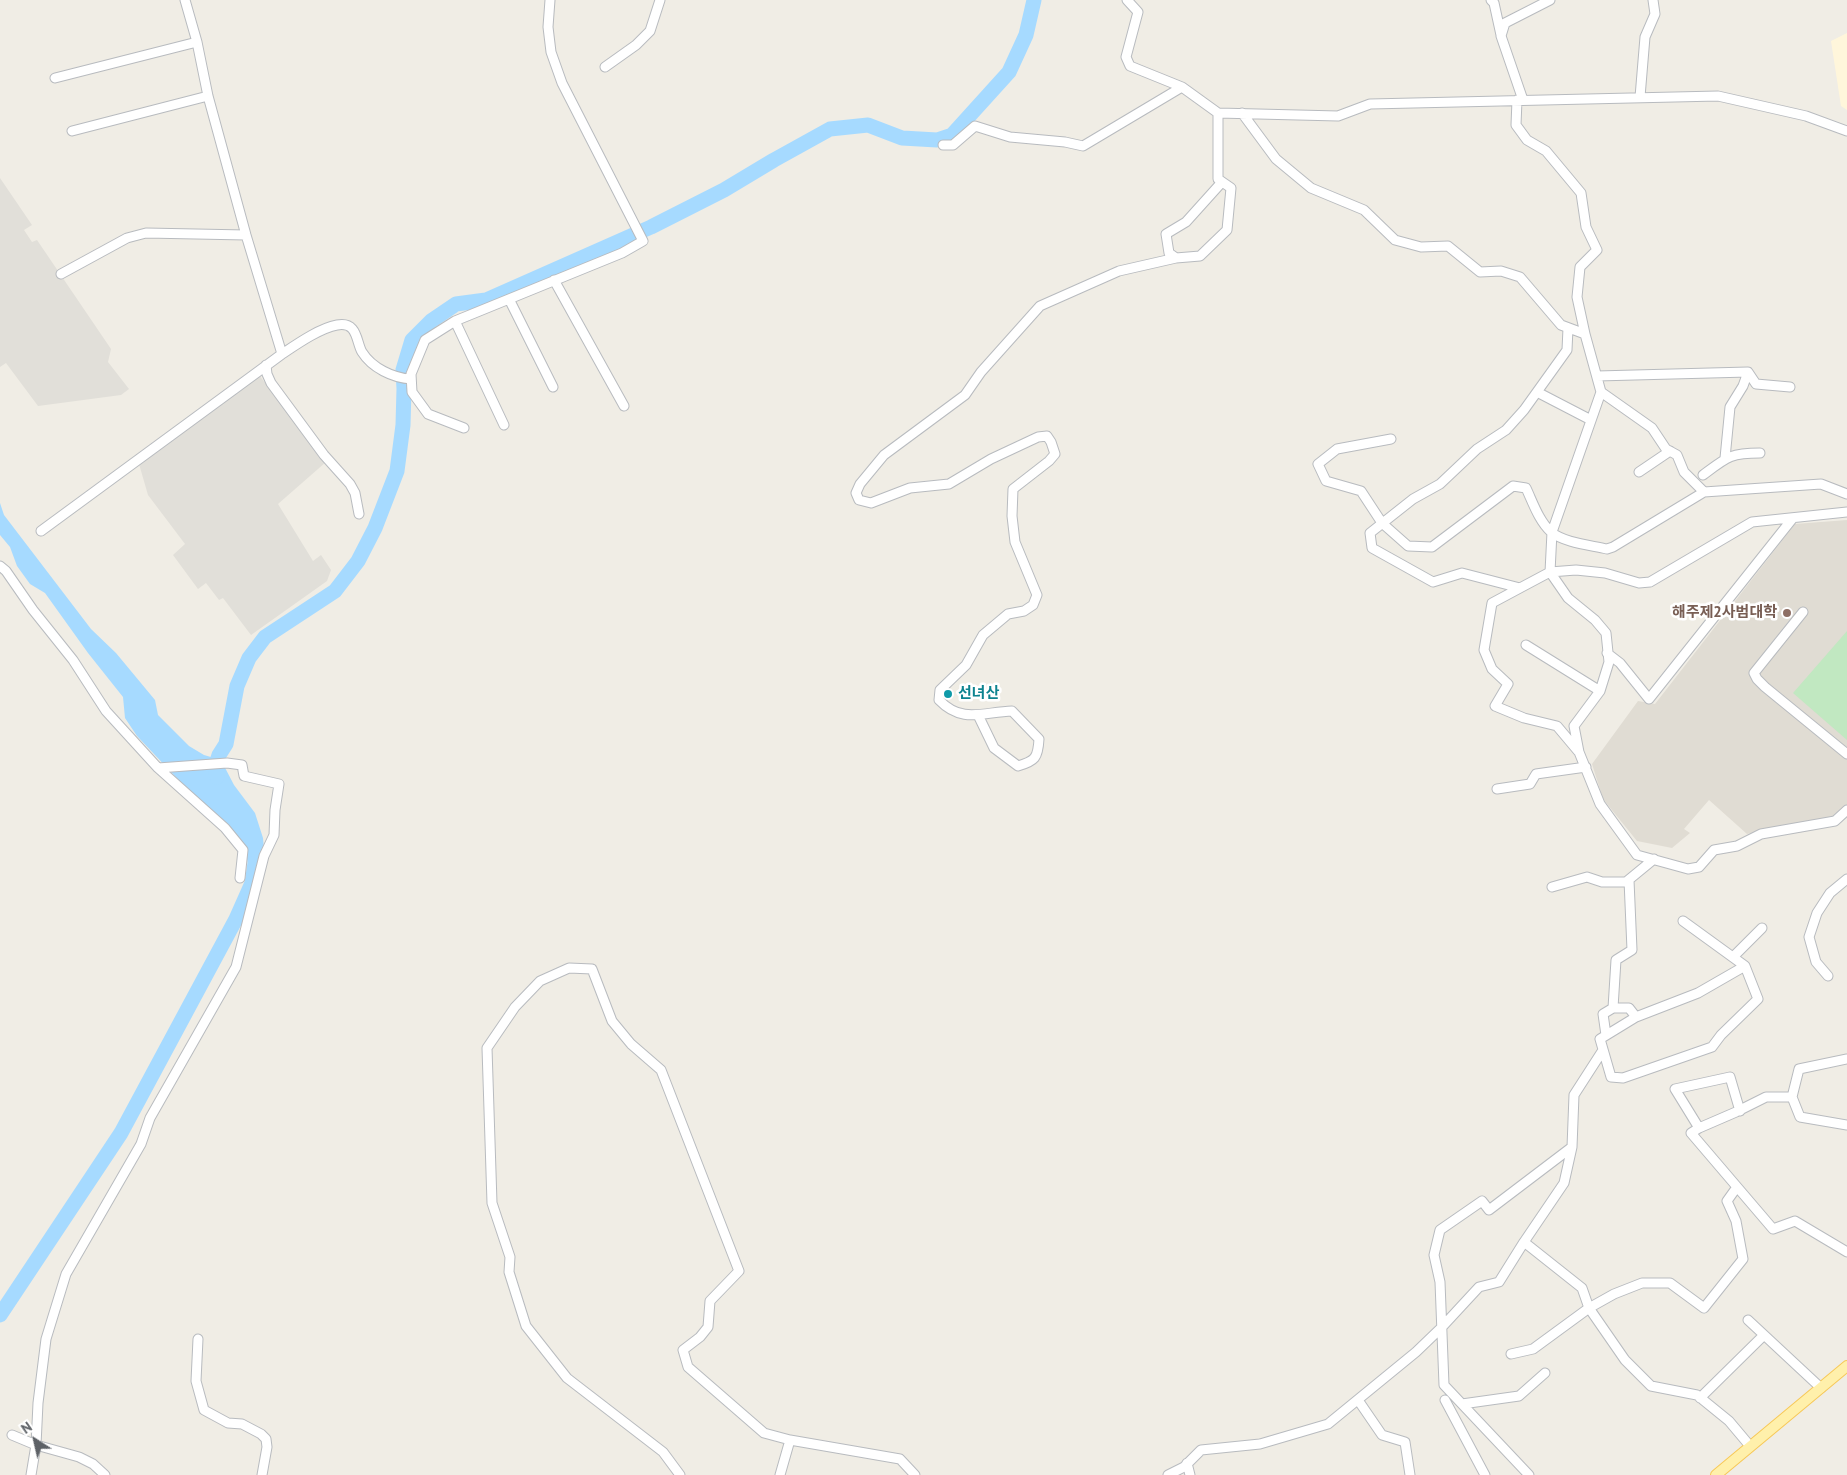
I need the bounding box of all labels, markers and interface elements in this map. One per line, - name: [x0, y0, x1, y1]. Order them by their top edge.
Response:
- place label: 해주제2사범대학: [1672, 604, 1777, 622]
- marker: 해주제2사범대학: [1781, 607, 1793, 619]
- place label: 선녀산: [958, 685, 999, 703]
- marker: 선녀산: [942, 688, 954, 700]
- north arrow: [10, 1415, 60, 1465]
- text: N: [17, 1418, 35, 1438]

